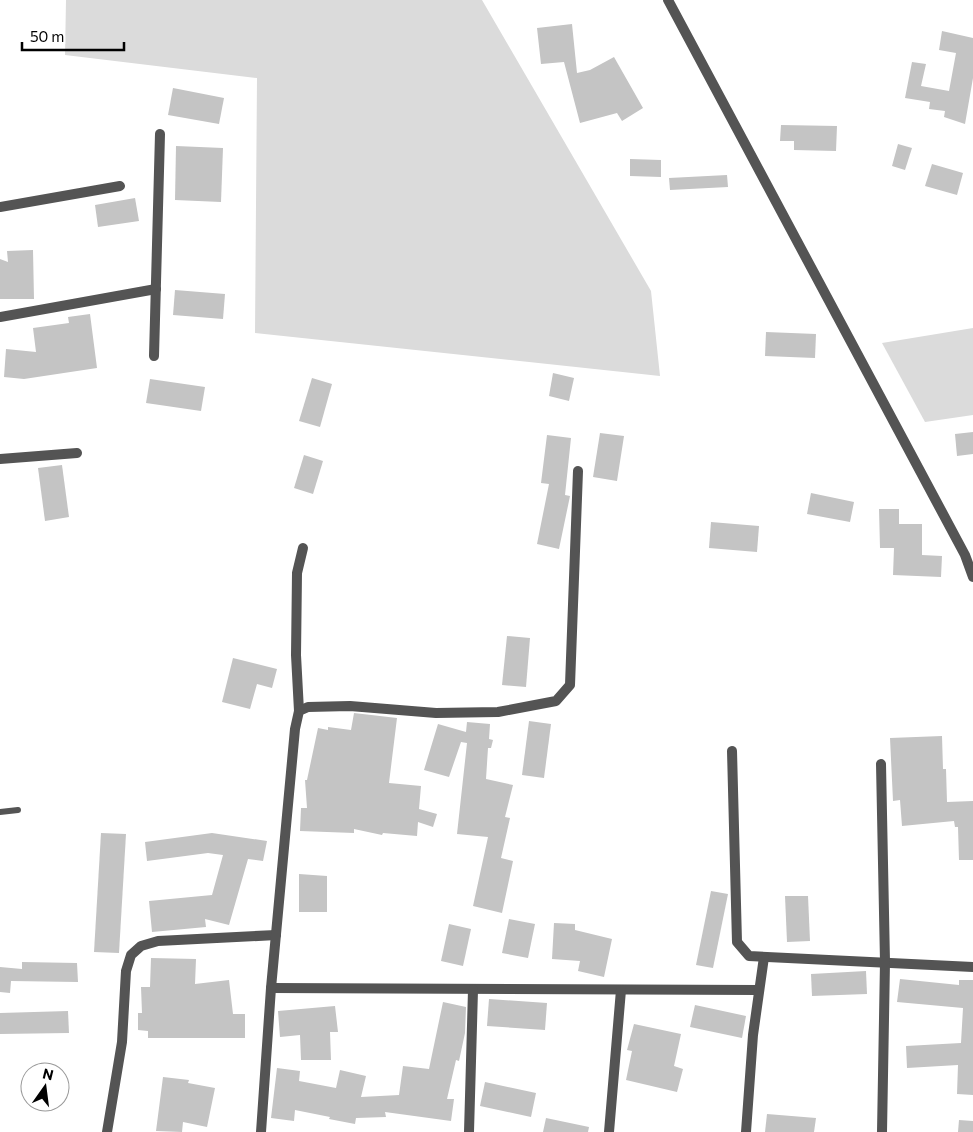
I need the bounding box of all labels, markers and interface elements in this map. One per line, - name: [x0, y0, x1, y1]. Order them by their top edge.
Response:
- scale bar: [22, 20, 125, 52]
- text: 50 m: [30, 27, 64, 45]
- north arrow: [20, 1062, 70, 1112]
- text: N: [41, 1064, 55, 1083]

